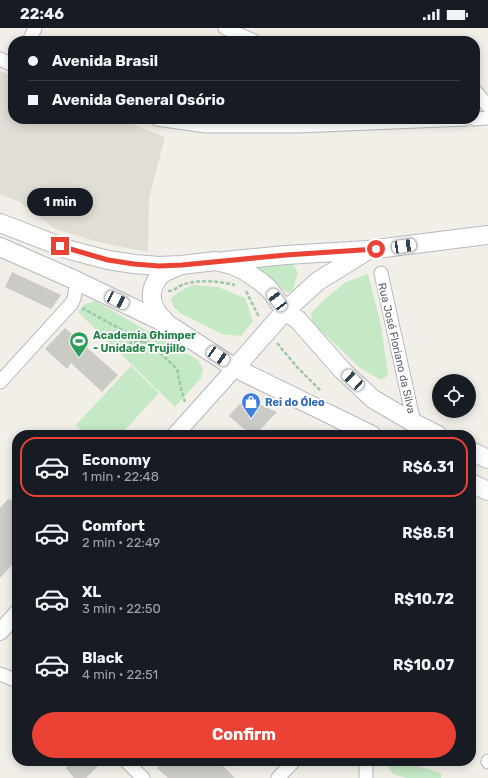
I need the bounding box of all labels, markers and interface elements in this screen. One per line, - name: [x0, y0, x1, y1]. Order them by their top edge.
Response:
- text: 22:46: [20, 5, 64, 23]
- text: Avenida Brasil: [52, 52, 158, 70]
- text: Avenida General Osório: [52, 91, 225, 109]
- callout: 1 min: [27, 188, 93, 216]
- text: 1 min: [43, 194, 77, 209]
- route end: [51, 237, 69, 255]
- car: [391, 238, 417, 254]
- route start: [367, 240, 385, 258]
- street label: Rua José Floriano da Silva: [375, 281, 418, 415]
- car: [265, 287, 289, 313]
- car: [104, 289, 130, 311]
- place label: Academia Ghimper - Unidade Trujillo: [93, 329, 196, 355]
- sports icon: Academia Ghimper - Unidade Trujillo: [68, 330, 90, 358]
- car: [205, 344, 231, 368]
- car: [340, 367, 366, 393]
- map controls: [432, 374, 476, 418]
- button: locate: [432, 374, 476, 418]
- shop icon: Rei do Óleo: [240, 391, 262, 419]
- place label: Rei do Óleo: [265, 396, 325, 409]
- icon: car: [34, 449, 70, 485]
- text: Economy: [82, 451, 151, 469]
- text: R$6.31: [402, 458, 454, 476]
- text: 1 min · 22:48: [82, 469, 159, 484]
- icon: car: [34, 515, 70, 551]
- text: Comfort: [82, 517, 145, 535]
- text: R$8.51: [402, 524, 454, 542]
- text: 2 min · 22:49: [82, 535, 160, 550]
- icon: car: [34, 581, 70, 617]
- text: XL: [82, 583, 101, 601]
- text: R$10.72: [394, 590, 454, 608]
- text: 3 min · 22:50: [82, 601, 161, 616]
- icon: car: [34, 647, 70, 683]
- text: Black: [82, 649, 123, 667]
- text: R$10.07: [393, 656, 454, 674]
- text: 4 min · 22:51: [82, 667, 158, 682]
- button: Confirm: [32, 712, 456, 758]

